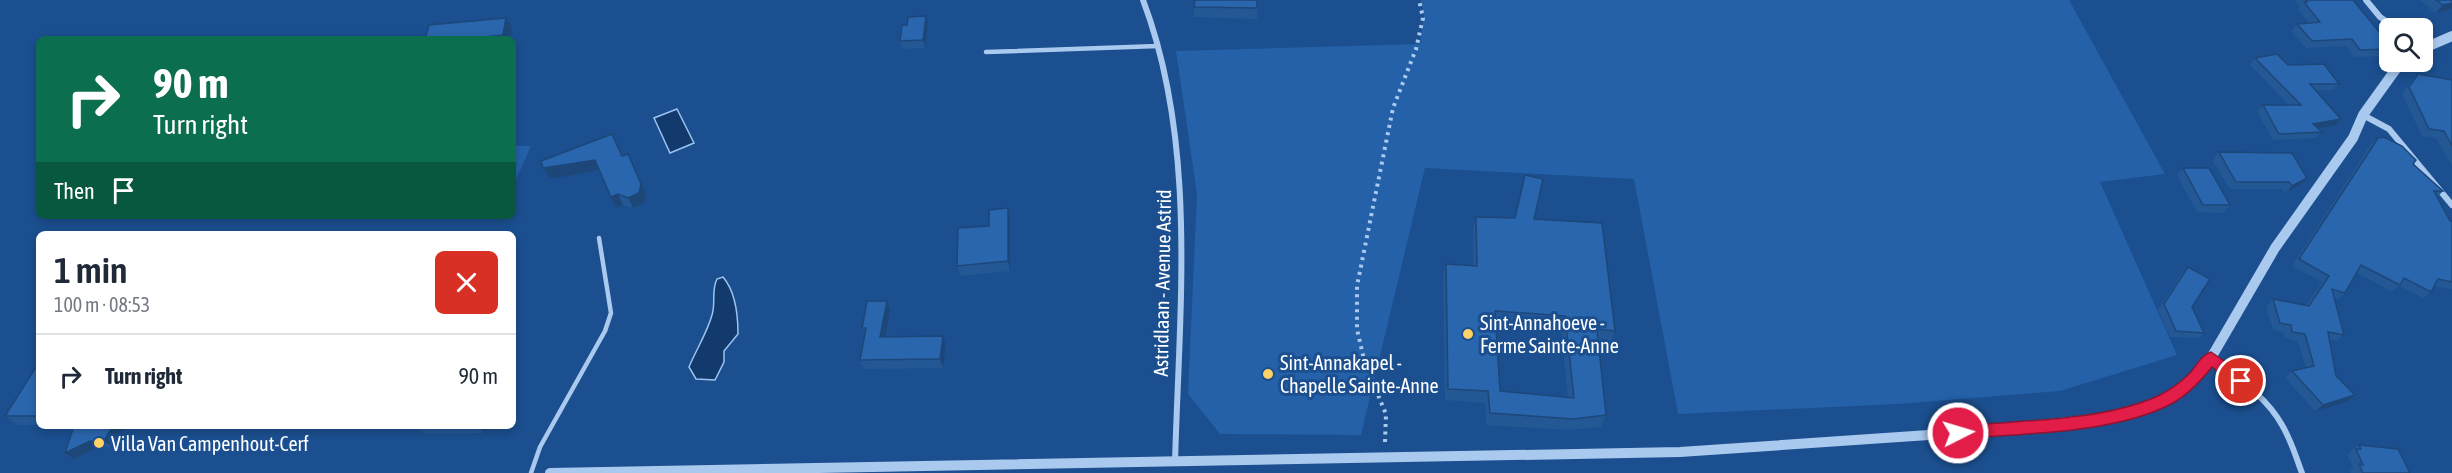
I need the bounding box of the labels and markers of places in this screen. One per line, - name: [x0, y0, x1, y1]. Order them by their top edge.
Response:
- place label: Sint-Annahoeve - Ferme Sainte-Anne: [1480, 311, 1619, 357]
- marker: Sint-Annahoeve - Ferme Sainte-Anne: [1461, 327, 1475, 341]
- place label: Sint-Annakapel - Chapelle Sainte-Anne: [1280, 351, 1439, 397]
- pin: [2215, 355, 2266, 406]
- marker: Sint-Annakapel - Chapelle Sainte-Anne: [1261, 367, 1275, 381]
- place label: Villa Van Campenhout-Cerf: [111, 432, 309, 455]
- marker: Villa Van Campenhout-Cerf: [92, 436, 106, 450]

